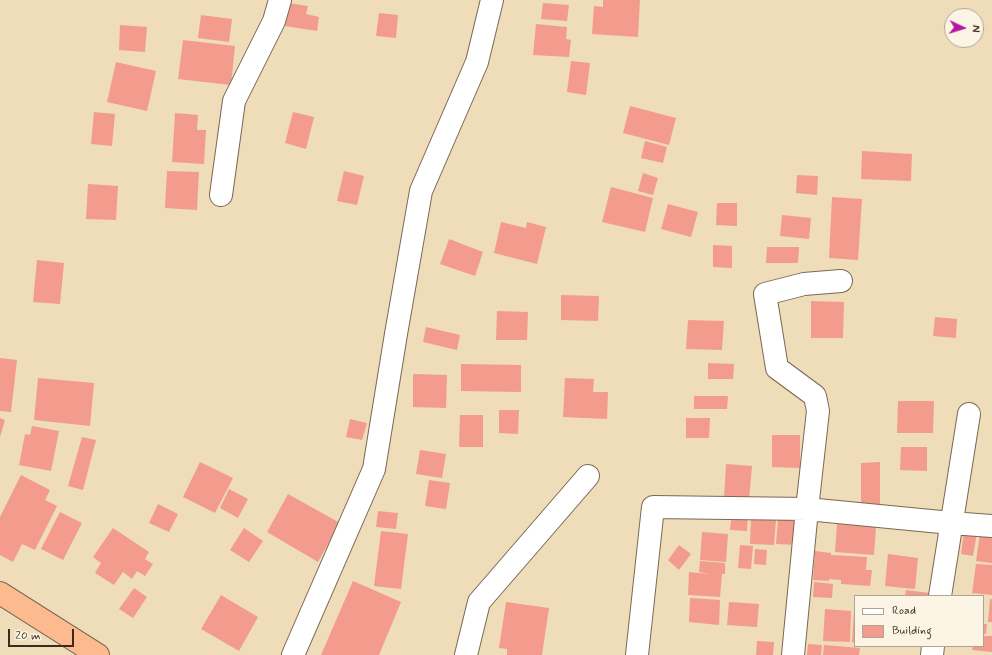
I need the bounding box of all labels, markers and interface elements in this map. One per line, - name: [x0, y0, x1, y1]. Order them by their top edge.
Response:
- north arrow: [944, 8, 984, 48]
- text: N: [968, 25, 982, 33]
- legend: [854, 595, 984, 647]
- text: Road: [892, 603, 916, 619]
- scale bar: [10, 621, 76, 647]
- text: Building: [892, 623, 932, 639]
- text: 20 m: [15, 628, 41, 644]

